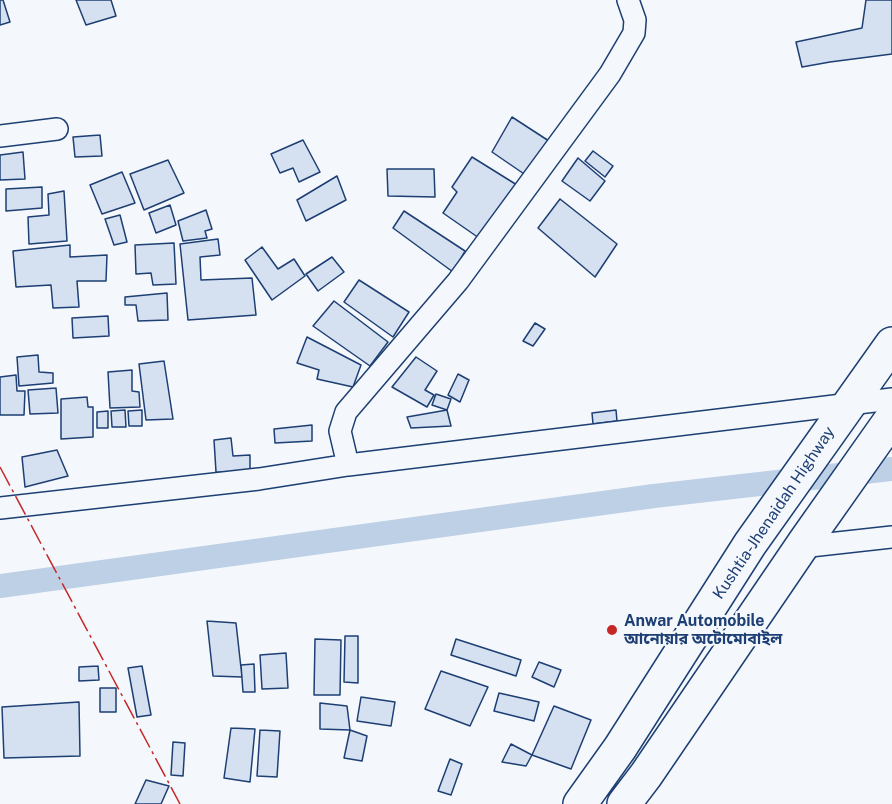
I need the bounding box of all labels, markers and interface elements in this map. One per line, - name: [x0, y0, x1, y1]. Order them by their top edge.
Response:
- street label: Kushtia-Jhenaidah Highway: [709, 423, 839, 603]
- place label: Anwar Automobile আনোয়ার অটোমোবাইল: [624, 611, 782, 649]
- marker: Anwar Automobile আনোয়ার অটোমোবাইল: [605, 623, 619, 637]

